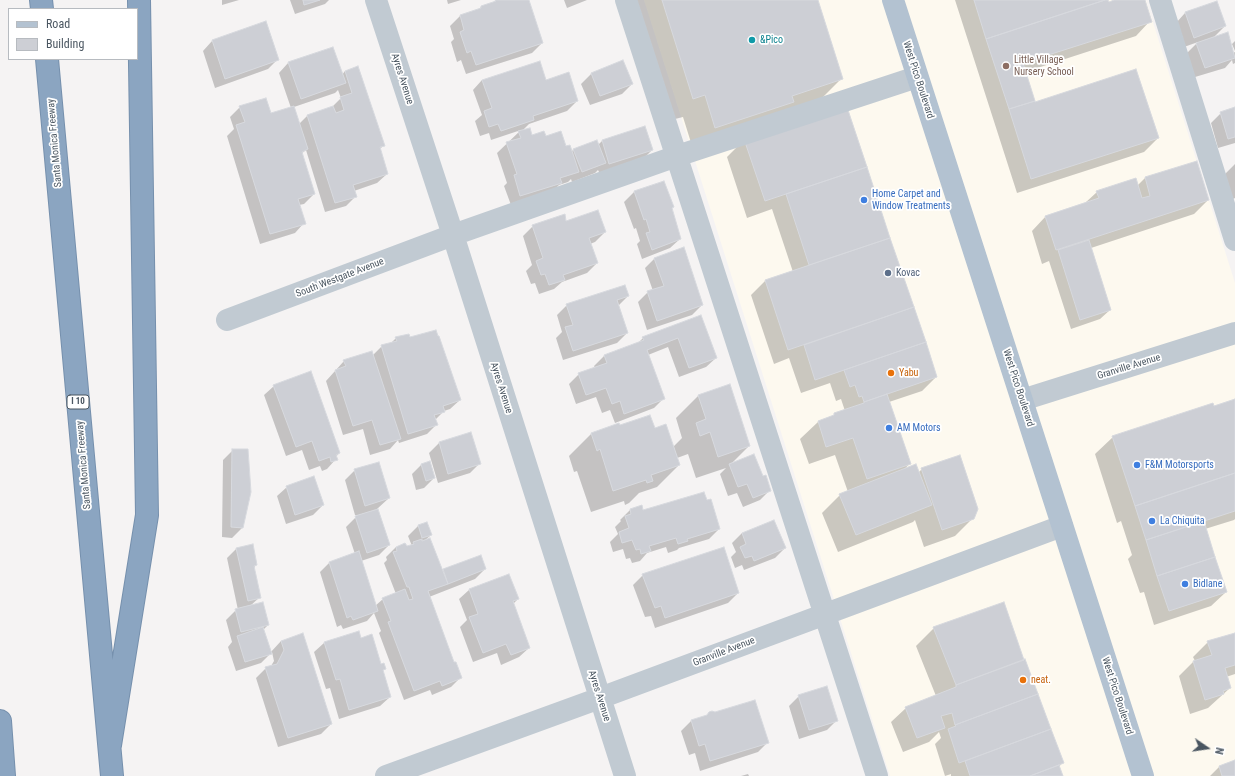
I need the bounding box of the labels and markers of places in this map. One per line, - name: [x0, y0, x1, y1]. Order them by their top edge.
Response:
- place label: &Pico: [760, 34, 783, 46]
- marker: &Pico: [747, 35, 757, 45]
- place label: Little Village Nursery School: [1014, 54, 1074, 78]
- marker: Little Village Nursery School: [1001, 61, 1011, 71]
- place label: Home Carpet and Window Treatments: [872, 188, 950, 212]
- marker: Home Carpet and Window Treatments: [859, 195, 869, 205]
- place label: Kovac: [896, 267, 920, 279]
- marker: Kovac: [883, 268, 893, 278]
- place label: Yabu: [899, 367, 918, 379]
- marker: Yabu: [886, 368, 896, 378]
- place label: AM Motors: [897, 422, 941, 434]
- marker: AM Motors: [884, 423, 894, 433]
- place label: F&M Motorsports: [1145, 459, 1214, 471]
- marker: F&M Motorsports: [1132, 460, 1142, 470]
- place label: La Chiquita: [1160, 515, 1205, 527]
- marker: La Chiquita: [1147, 516, 1157, 526]
- place label: Bidlane: [1193, 578, 1222, 590]
- marker: Bidlane: [1180, 579, 1190, 589]
- place label: neat.: [1031, 674, 1051, 686]
- marker: neat.: [1018, 675, 1028, 685]

